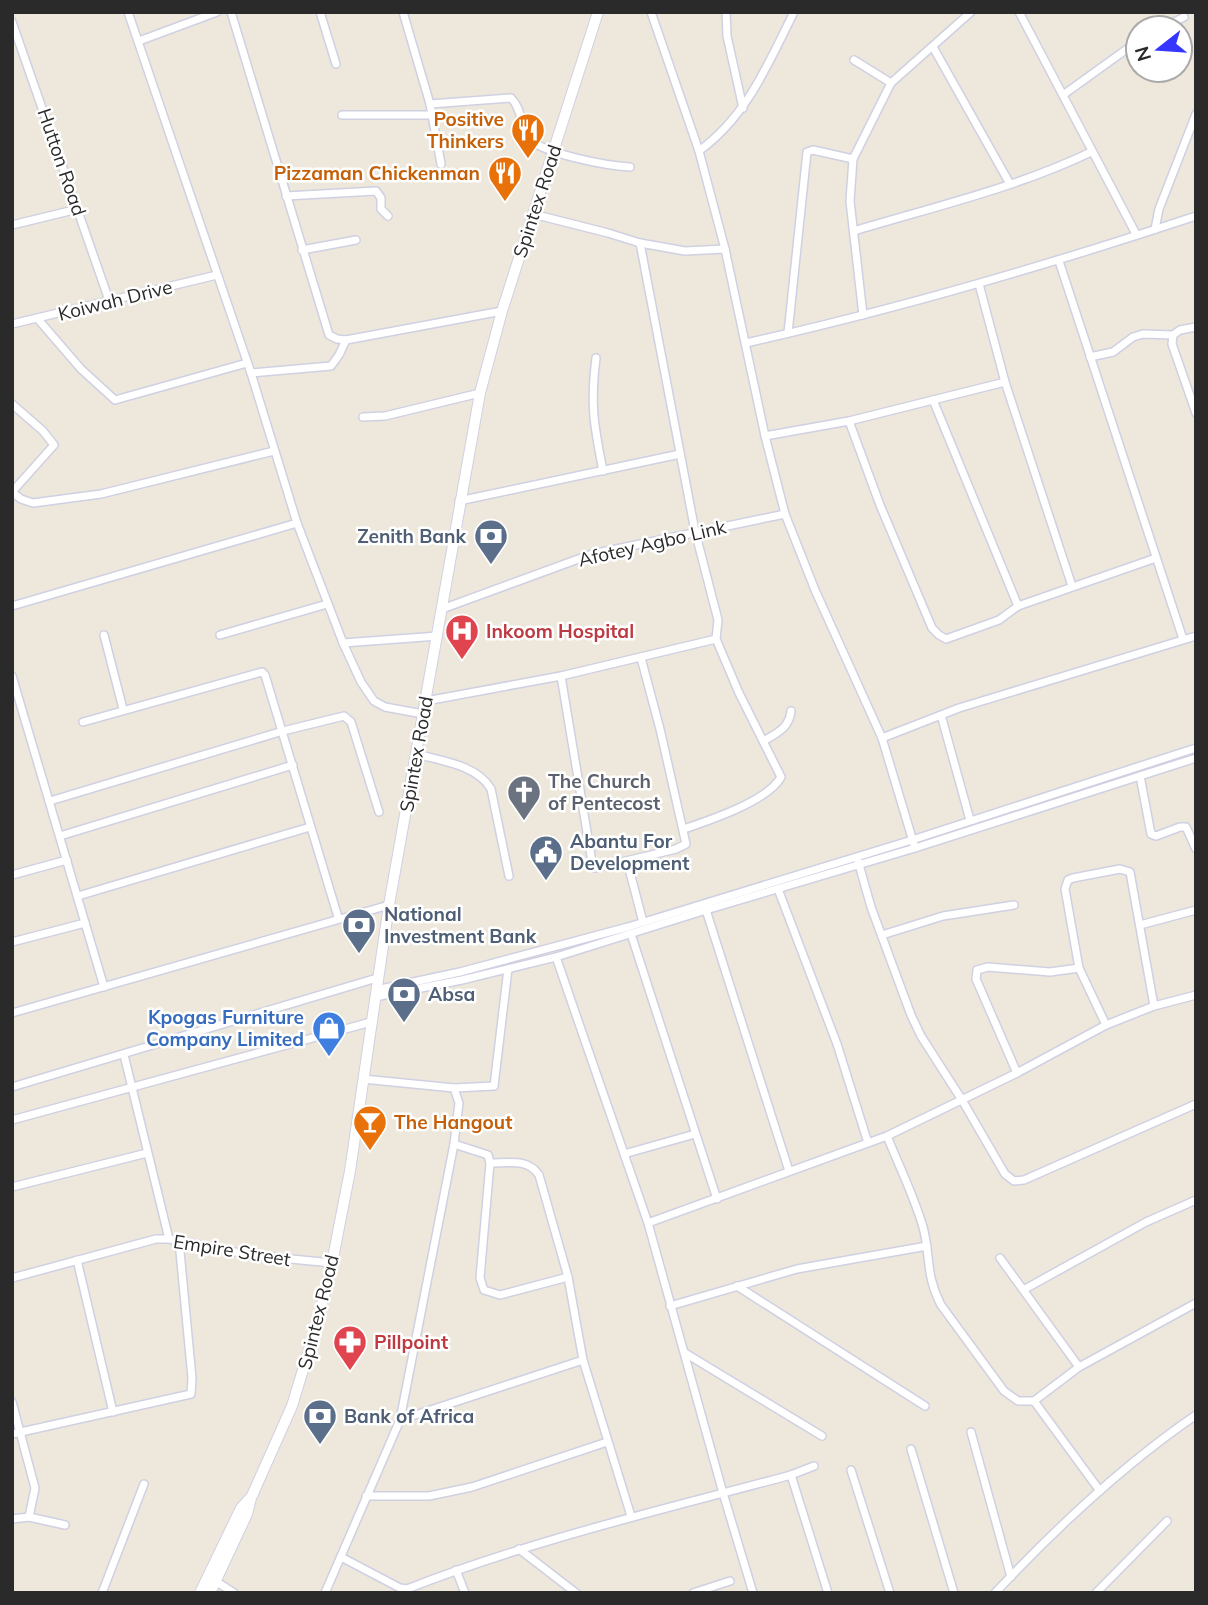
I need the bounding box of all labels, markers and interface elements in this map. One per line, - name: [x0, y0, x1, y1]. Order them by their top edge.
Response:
- north arrow: [1124, 14, 1194, 84]
- text: N: [1129, 44, 1156, 64]
- street label: Hutton Road: [32, 105, 92, 219]
- place label: Positive Thinkers: [427, 107, 504, 153]
- restaurant icon: Positive Thinkers: [509, 111, 547, 160]
- street label: Spintex Road: [507, 141, 567, 261]
- restaurant icon: Pizzaman Chickenman: [486, 154, 524, 203]
- place label: Pizzaman Chickenman: [274, 161, 480, 185]
- street label: Koiwah Drive: [55, 274, 175, 326]
- street label: Afotey Agbo Link: [576, 514, 728, 572]
- bank icon: Zenith Bank: [472, 517, 510, 566]
- place label: Zenith Bank: [357, 524, 467, 548]
- hospital icon: Inkoom Hospital: [443, 612, 481, 661]
- place label: Inkoom Hospital: [486, 619, 634, 643]
- street label: Spintex Road: [394, 694, 438, 814]
- place label: The Church of Pentecost: [548, 769, 660, 815]
- church icon: The Church of Pentecost: [505, 773, 543, 822]
- place label: Abantu For Development: [570, 829, 689, 875]
- public building icon: Abantu For Development: [527, 833, 565, 882]
- place label: National Investment Bank: [384, 902, 537, 948]
- bank icon: National Investment Bank: [340, 906, 378, 955]
- bank icon: Absa: [385, 975, 423, 1024]
- place label: Absa: [428, 982, 475, 1006]
- place label: Kpogas Furniture Company Limited: [146, 1005, 304, 1051]
- shop icon: Kpogas Furniture Company Limited: [310, 1009, 348, 1058]
- bar icon: The Hangout: [351, 1103, 389, 1152]
- place label: The Hangout: [394, 1110, 512, 1134]
- street label: Empire Street: [172, 1229, 293, 1271]
- street label: Spintex Road: [292, 1252, 344, 1372]
- pharmacy icon: Pillpoint: [331, 1323, 369, 1372]
- place label: Pillpoint: [374, 1330, 448, 1354]
- bank icon: Bank of Africa: [301, 1397, 339, 1446]
- place label: Bank of Africa: [344, 1404, 474, 1428]

